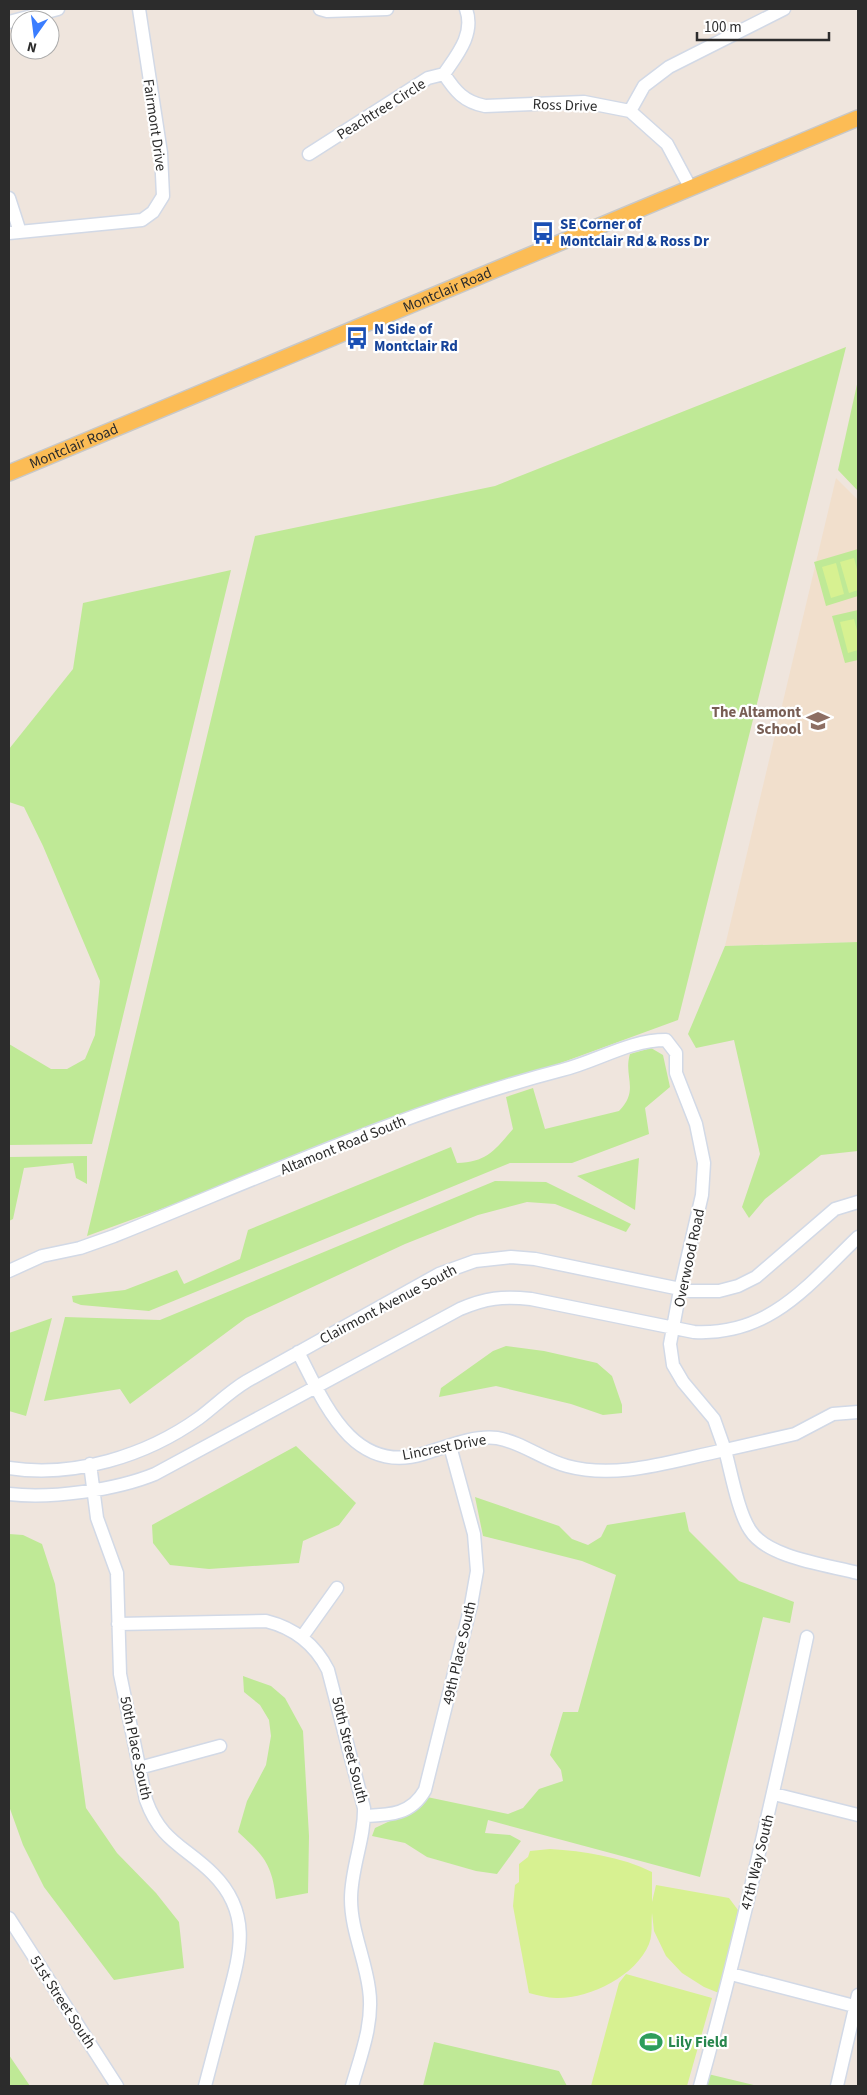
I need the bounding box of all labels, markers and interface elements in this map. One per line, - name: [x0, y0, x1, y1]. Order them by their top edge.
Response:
- north arrow: [10, 10, 60, 60]
- scale bar: [697, 10, 830, 42]
- text: 100 m: [704, 17, 742, 38]
- text: N: [25, 36, 39, 57]
- street label: Peachtree Circle: [333, 74, 430, 145]
- street label: Fairmont Drive: [138, 78, 171, 172]
- street label: Ross Drive: [532, 94, 598, 117]
- place label: SE Corner of Montclair Rd & Ross Dr: [560, 214, 709, 252]
- bus stop icon: SE Corner of Montclair Rd & Ross Dr: [530, 220, 556, 246]
- street label: Montclair Road: [400, 262, 495, 318]
- place label: N Side of Montclair Rd: [374, 319, 458, 357]
- bus stop icon: N Side of Montclair Rd: [344, 325, 370, 351]
- street label: Montclair Road: [26, 419, 121, 474]
- place label: The Altamont School: [712, 702, 802, 740]
- school or university icon: The Altamont School: [805, 708, 831, 734]
- street label: Altamont Road South: [277, 1111, 409, 1180]
- street label: Overwood Road: [669, 1207, 710, 1309]
- street label: Clairmont Avenue South: [316, 1259, 460, 1349]
- street label: Lincrest Drive: [400, 1429, 488, 1466]
- street label: 49th Place South: [437, 1599, 482, 1707]
- street label: 50th Place South: [114, 1694, 157, 1802]
- street label: 50th Street South: [326, 1695, 373, 1806]
- street label: 47th Way South: [735, 1812, 780, 1912]
- street label: 51st Street South: [25, 1952, 101, 2053]
- sports icon: Lily Field: [638, 2029, 664, 2055]
- place label: Lily Field: [668, 2032, 728, 2053]

